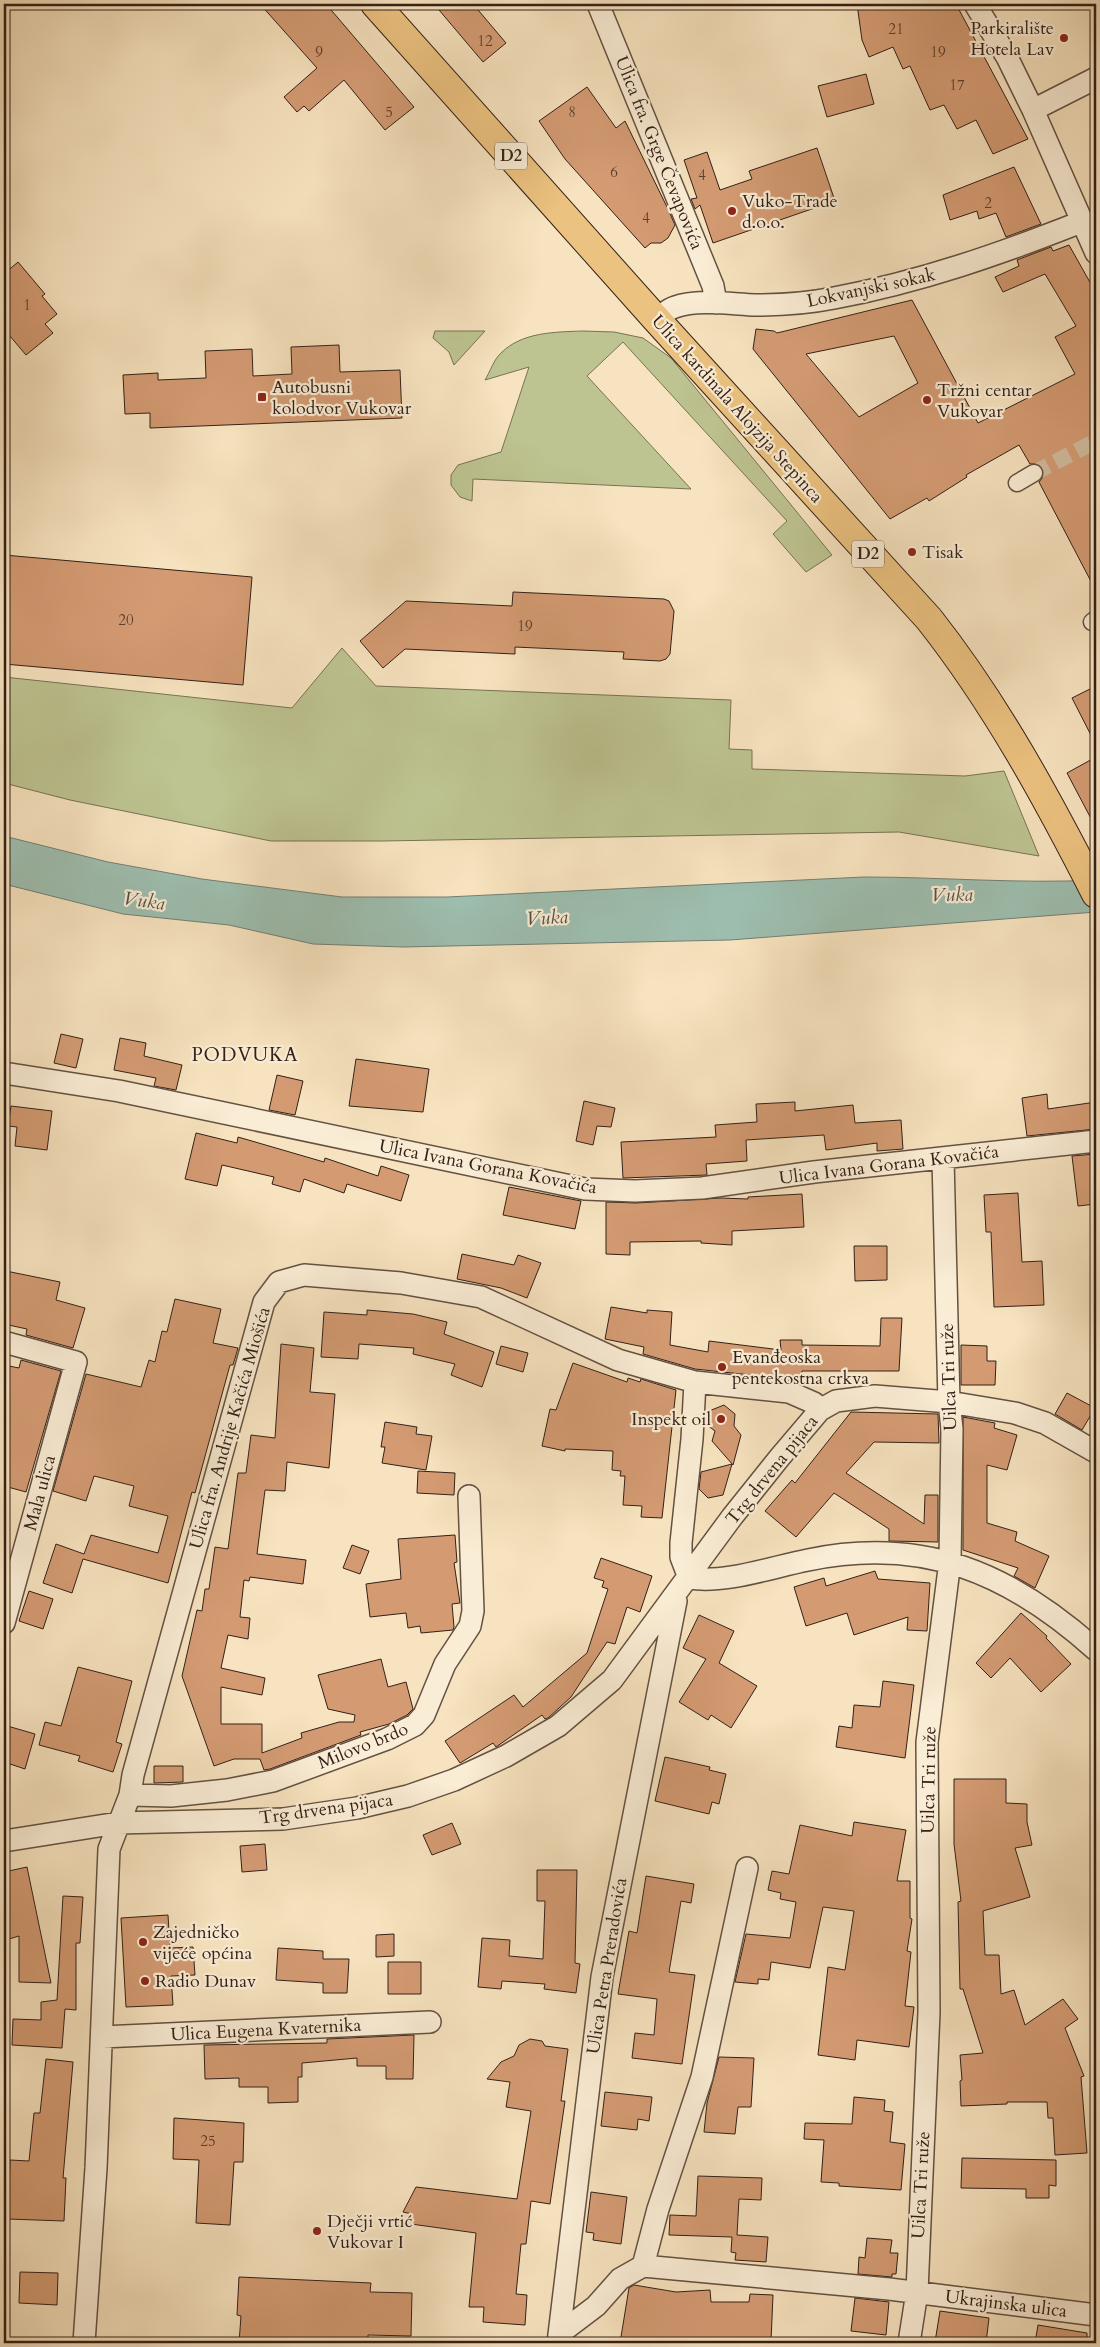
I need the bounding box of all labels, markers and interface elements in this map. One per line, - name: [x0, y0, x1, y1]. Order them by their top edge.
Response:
- place label: Parkiralište Hotela Lav: [970, 16, 1055, 62]
- house number: 21: [888, 19, 904, 39]
- house number: 12: [477, 31, 493, 51]
- marker: Parkiralište Hotela Lav: [1058, 32, 1070, 44]
- house number: 9: [315, 42, 323, 62]
- house number: 19: [930, 42, 946, 62]
- street label: Ulica fra. Grge Čevapovića: [609, 53, 709, 254]
- house number: 17: [949, 75, 965, 95]
- house number: 5: [385, 102, 393, 122]
- house number: 8: [568, 102, 576, 122]
- road number: D2: [495, 142, 527, 170]
- house number: 6: [610, 162, 618, 182]
- house number: 4: [698, 165, 706, 185]
- place label: Vuko-Trade d.o.o.: [742, 189, 838, 235]
- house number: 2: [984, 193, 992, 213]
- marker: Vuko-Trade d.o.o.: [726, 205, 738, 217]
- house number: 4: [642, 208, 650, 228]
- street label: Lokvanjski sokak: [804, 262, 938, 314]
- house number: 1: [23, 295, 31, 315]
- street label: Ulica kardinala Alojzija Stepinca: [646, 309, 829, 509]
- place label: Autobusni kolodvor Vukovar: [272, 375, 412, 421]
- place label: Tržni centar Vukovar: [937, 378, 1032, 424]
- marker: Autobusni kolodvor Vukovar: [256, 391, 268, 403]
- marker: Tržni centar Vukovar: [921, 394, 933, 406]
- road number: D2: [852, 540, 884, 568]
- place label: Tisak: [922, 540, 964, 565]
- marker: Tisak: [906, 546, 918, 558]
- house number: 20: [118, 610, 134, 630]
- house number: 19: [517, 616, 533, 636]
- water label: Vuka: [931, 882, 974, 908]
- water label: Vuka: [121, 885, 167, 917]
- water label: Vuka: [525, 904, 569, 932]
- district label: PODVUKA: [191, 1042, 299, 1068]
- street label: Ulica Ivana Gorana Kovačića: [377, 1134, 599, 1200]
- street label: Ulica Ivana Gorana Kovačića: [778, 1139, 1001, 1191]
- street label: Ulica fra. Andrije Kačića Miošića: [183, 1304, 277, 1552]
- street label: Uilca Tri ruže: [935, 1323, 963, 1431]
- place label: Evanđeoska pentekostna crkva: [732, 1345, 869, 1391]
- marker: Evanđeoska pentekostna crkva: [716, 1361, 728, 1373]
- place label: Inspekt oil: [631, 1407, 711, 1432]
- street label: Trg drvena pijaca: [720, 1410, 824, 1530]
- marker: Inspekt oil: [715, 1413, 727, 1425]
- street label: Mala ulica: [18, 1452, 62, 1534]
- street label: Milovo brdo: [314, 1716, 412, 1775]
- street label: Uilca Tri ruže: [916, 1726, 942, 1834]
- street label: Trg drvena pijaca: [258, 1787, 395, 1831]
- street label: Ulica Petra Preradovića: [581, 1876, 633, 2056]
- place label: Zajedničko vijeće općina: [153, 1920, 252, 1966]
- marker: Zajedničko vijeće općina: [137, 1936, 149, 1948]
- place label: Radio Dunav: [155, 1969, 257, 1994]
- marker: Radio Dunav: [139, 1975, 151, 1987]
- street label: Ulica Eugena Kvaternika: [170, 2013, 362, 2047]
- house number: 25: [200, 2131, 216, 2151]
- street label: Uilca Tri ruže: [906, 2131, 936, 2239]
- place label: Dječji vrtić Vukovar I: [327, 2209, 413, 2255]
- marker: Dječji vrtić Vukovar I: [311, 2225, 323, 2237]
- street label: Ukrajinska ulica: [944, 2284, 1069, 2324]

